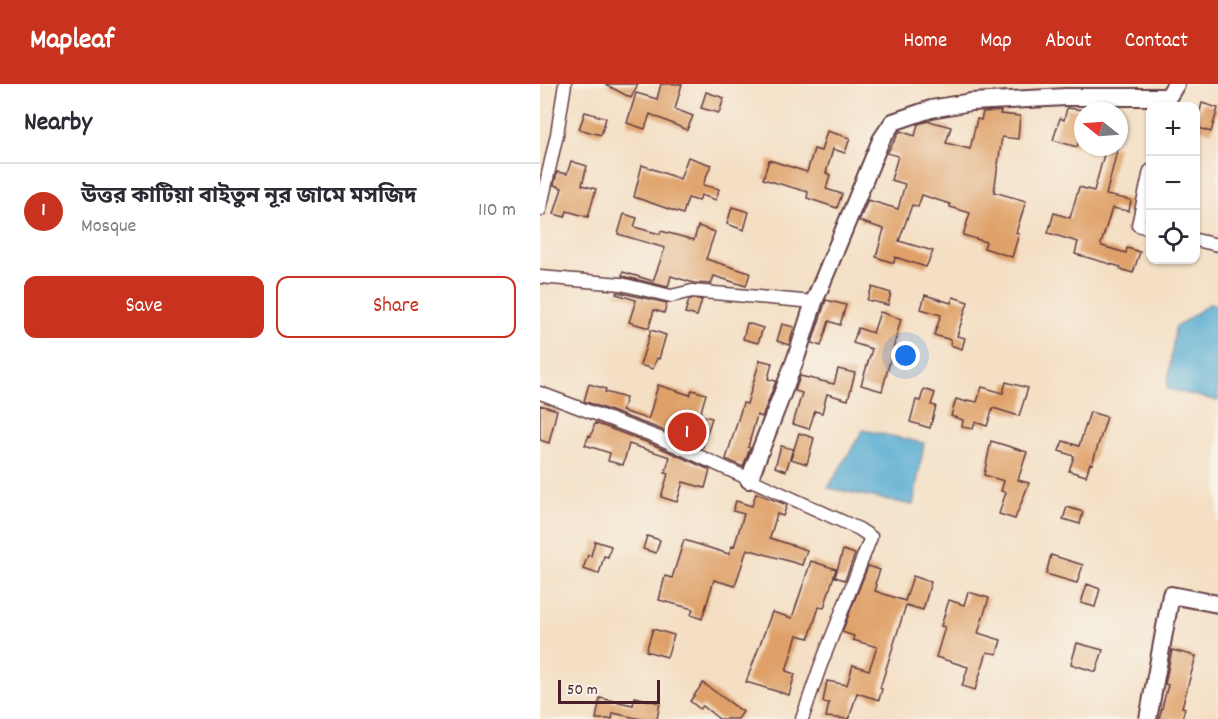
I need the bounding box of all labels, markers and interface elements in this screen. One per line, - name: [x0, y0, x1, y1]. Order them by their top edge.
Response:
- text: Mapleaf: [30, 22, 114, 62]
- text: Home: [903, 27, 947, 57]
- text: Map: [980, 27, 1012, 57]
- text: About: [1045, 27, 1092, 57]
- text: Contact: [1125, 27, 1188, 57]
- north arrow: [1074, 102, 1128, 156]
- map controls: [1146, 102, 1200, 264]
- button: +: [1146, 102, 1200, 156]
- text: Nearby: [24, 105, 92, 142]
- button: −: [1146, 156, 1200, 210]
- text: উত্তর কাটিয়া বাইতুন নূর জামে মসজিদ: [81, 182, 417, 213]
- text: 1: [41, 197, 46, 225]
- text: 110 m: [478, 197, 516, 225]
- button: locate: [1146, 210, 1200, 264]
- text: Mosque: [81, 213, 136, 241]
- button: Save: [24, 276, 264, 338]
- button: Share: [276, 276, 516, 338]
- your location: [891, 341, 920, 370]
- pin: 1: [668, 410, 706, 454]
- scale bar: [558, 677, 660, 704]
- text: 50 m: [567, 679, 598, 702]

